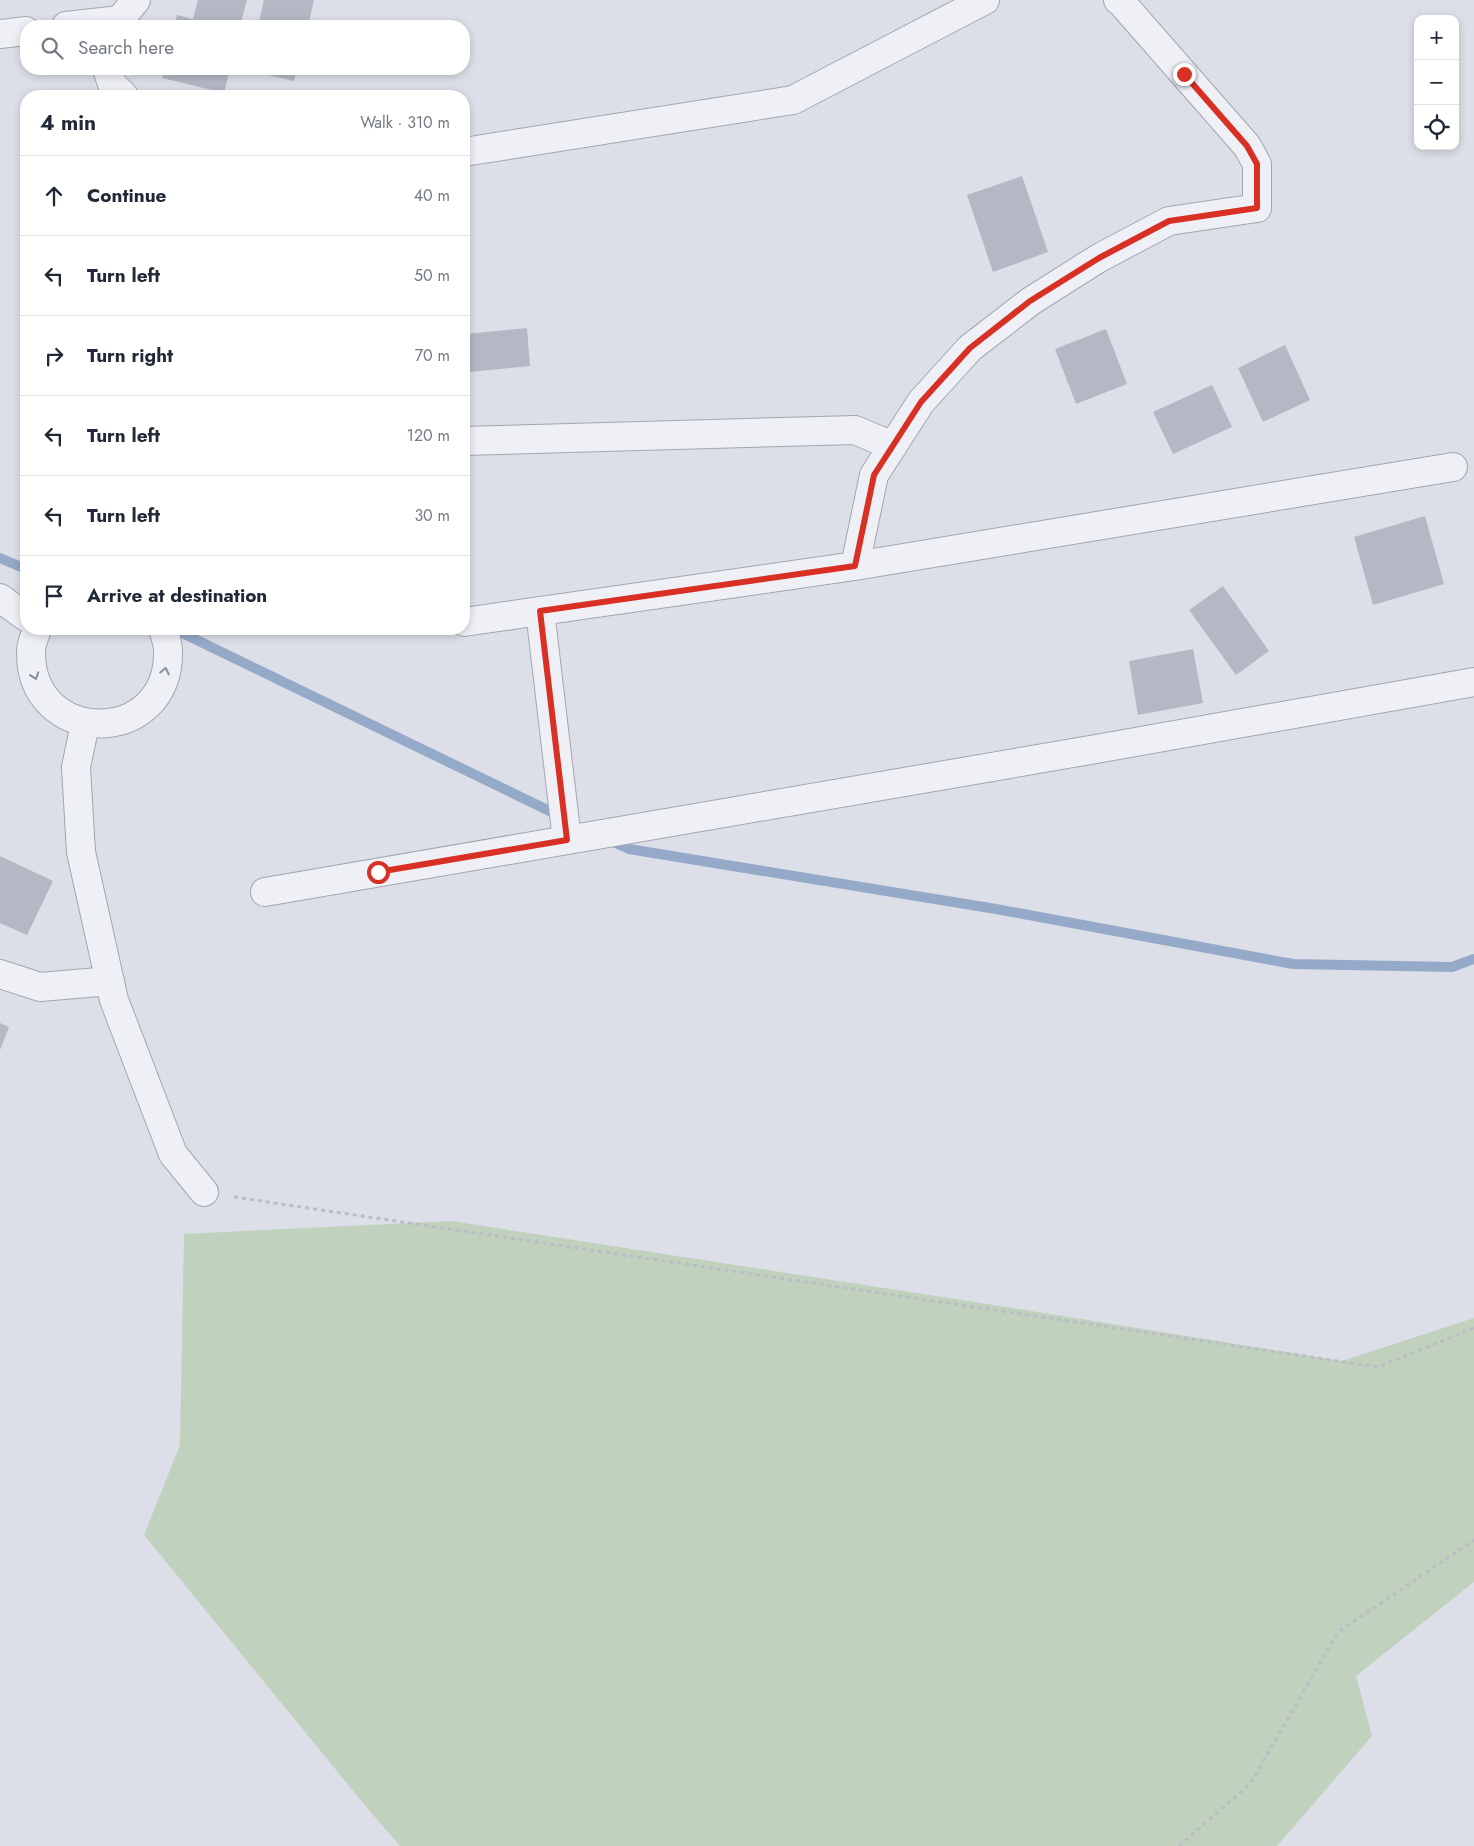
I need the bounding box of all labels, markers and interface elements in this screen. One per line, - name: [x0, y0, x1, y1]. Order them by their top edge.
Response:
- map controls: [1414, 15, 1459, 150]
- button: +: [1414, 15, 1459, 60]
- search box: [20, 20, 470, 75]
- icon: search: [38, 34, 66, 62]
- text: Search here: [78, 34, 174, 61]
- button: −: [1414, 60, 1459, 105]
- route end: [1173, 63, 1196, 86]
- button: locate: [1414, 105, 1459, 150]
- text: 4 min: [40, 108, 96, 138]
- text: Walk · 310 m: [360, 111, 450, 134]
- icon: ahead: [40, 182, 68, 210]
- text: Continue: [87, 182, 166, 209]
- text: 40 m: [414, 184, 450, 207]
- icon: left: [40, 262, 68, 290]
- text: Turn left: [87, 262, 160, 289]
- text: 50 m: [414, 264, 450, 287]
- icon: right: [40, 342, 68, 370]
- text: Turn right: [87, 342, 173, 369]
- text: 70 m: [415, 344, 450, 367]
- icon: left: [40, 422, 68, 450]
- text: Turn left: [87, 422, 160, 449]
- text: 120 m: [407, 424, 450, 447]
- icon: left: [40, 502, 68, 530]
- text: Turn left: [87, 502, 160, 529]
- text: 30 m: [414, 504, 450, 527]
- icon: arrive: [40, 582, 68, 610]
- text: Arrive at destination: [87, 582, 267, 609]
- one-way arrow: [160, 666, 170, 675]
- one-way arrow: [29, 671, 39, 680]
- route start: [367, 861, 390, 884]

